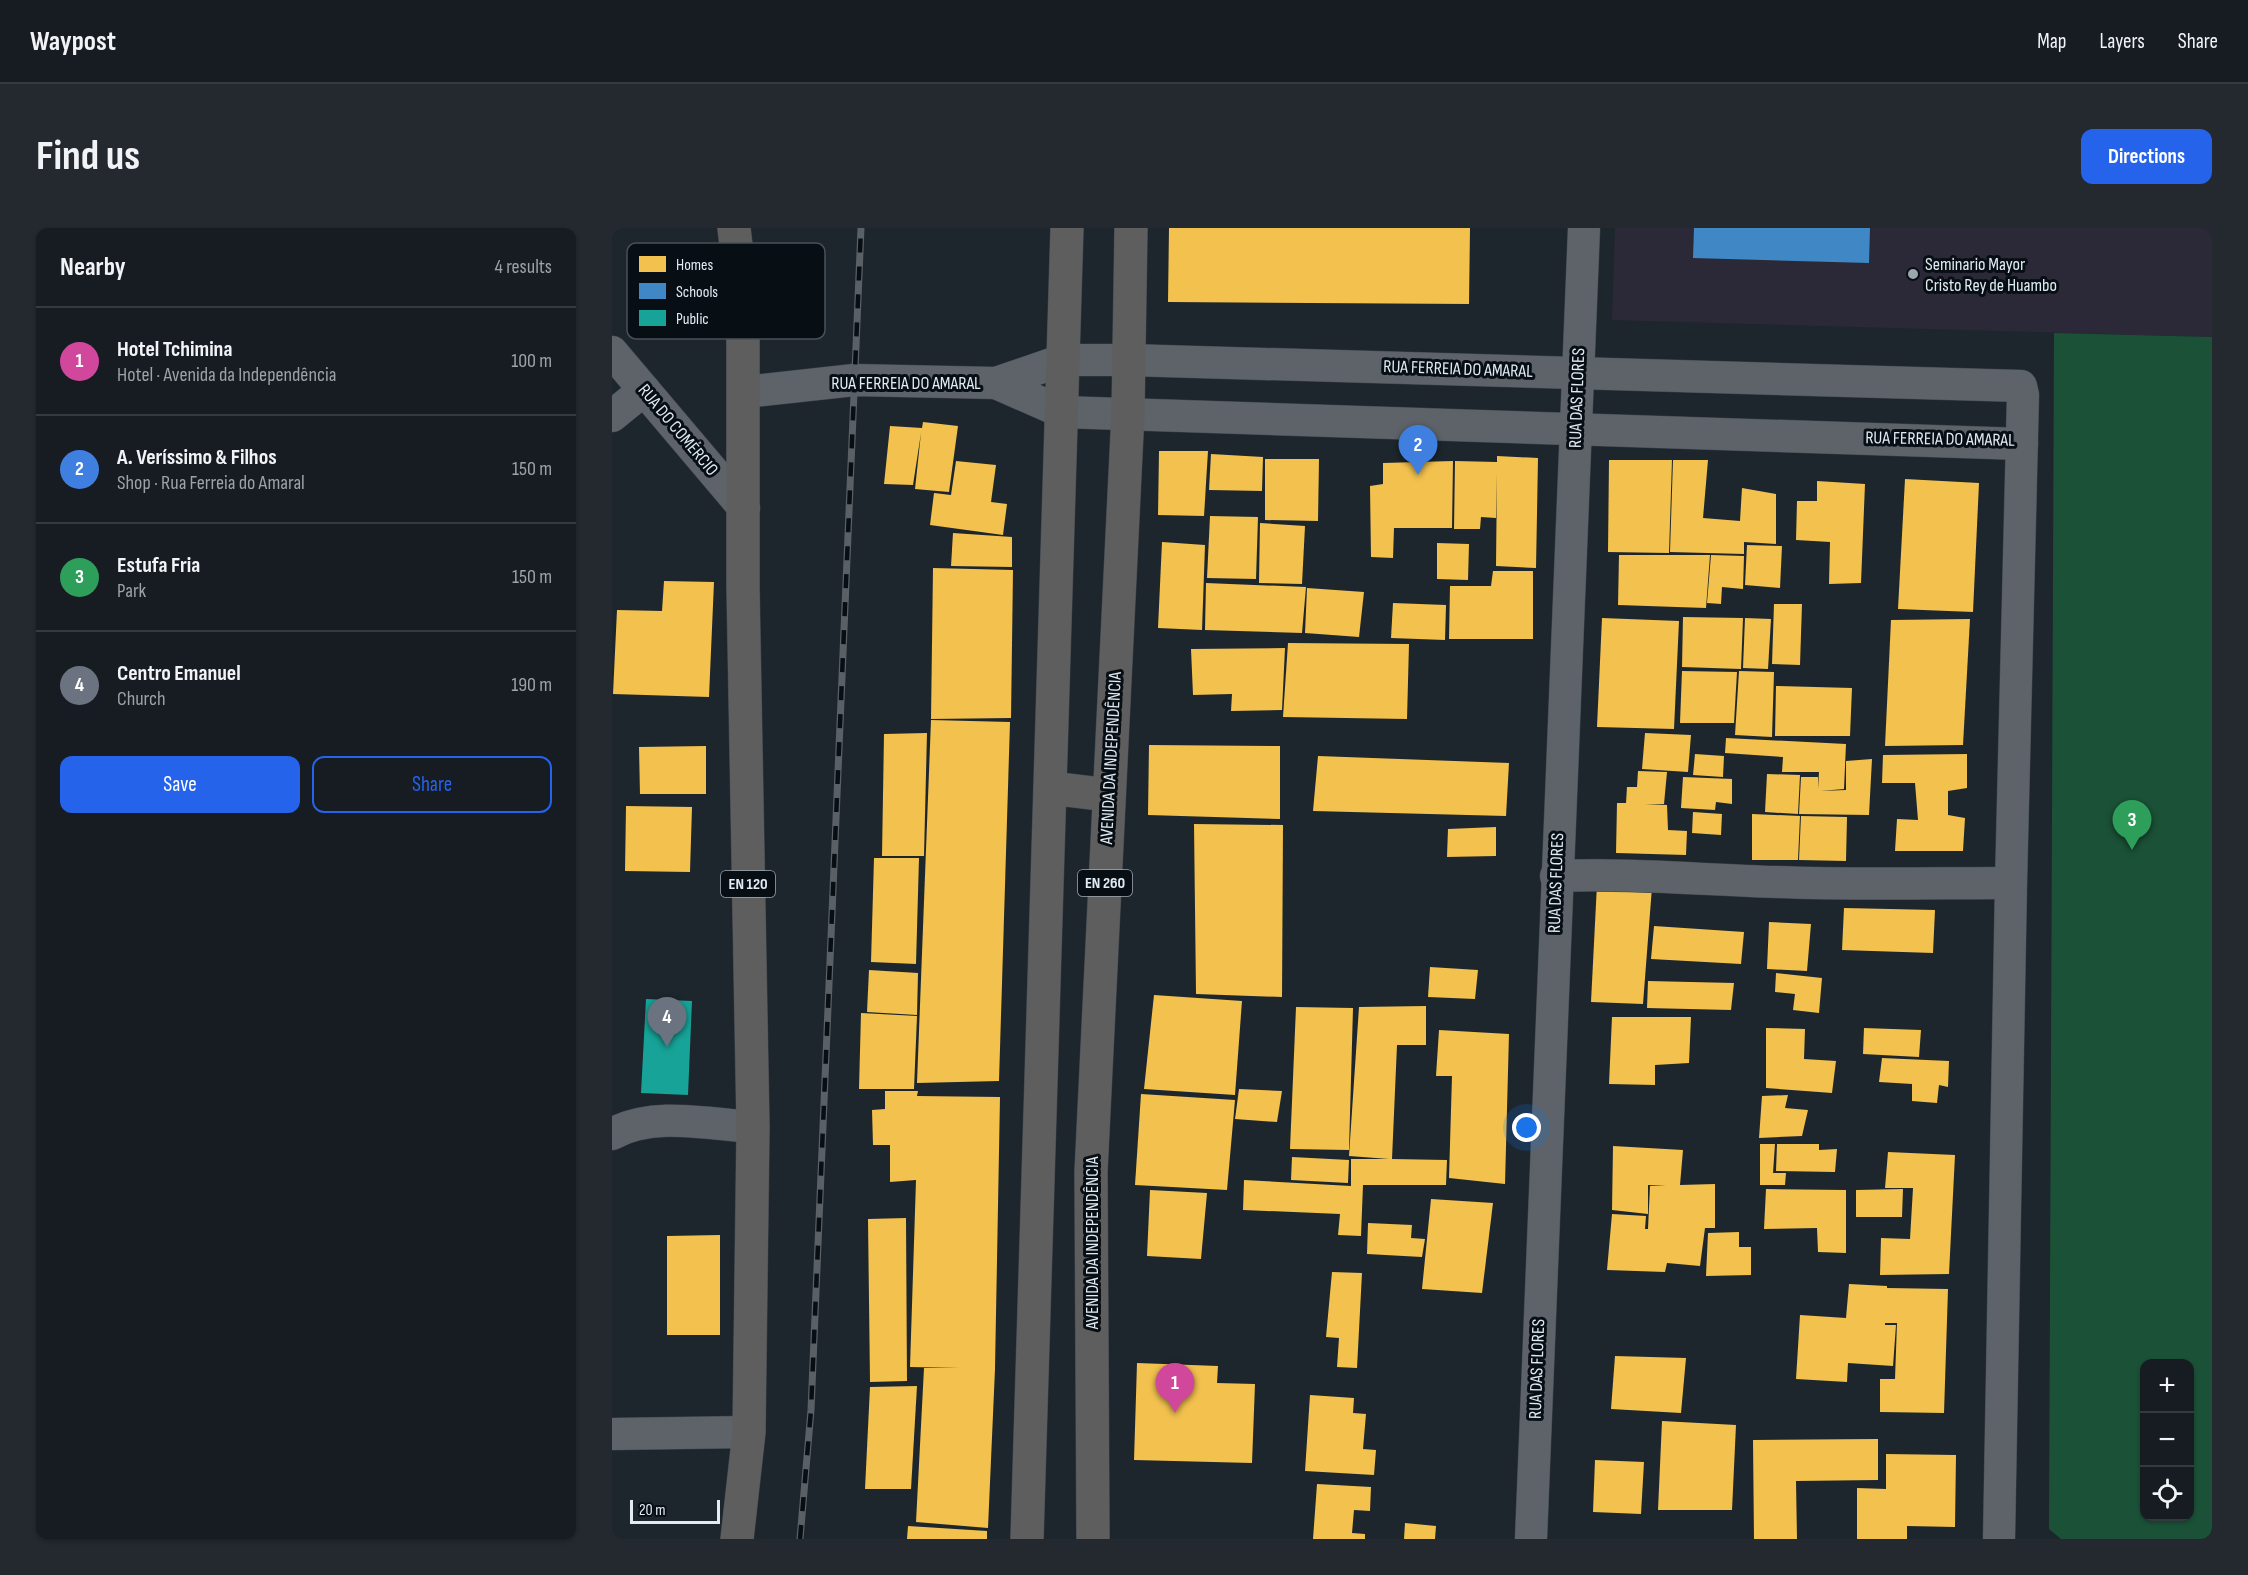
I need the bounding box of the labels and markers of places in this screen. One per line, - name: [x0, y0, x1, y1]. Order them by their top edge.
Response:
- place label: Seminario Mayor Cristo Rey de Huambo: [1925, 254, 2057, 296]
- marker: Seminario Mayor Cristo Rey de Huambo: [1906, 267, 1920, 281]
- pin: 2: [1398, 426, 1438, 475]
- pin: 3: [2112, 800, 2152, 850]
- pin: 4: [648, 998, 686, 1047]
- pin: 1: [1156, 1364, 1194, 1413]

